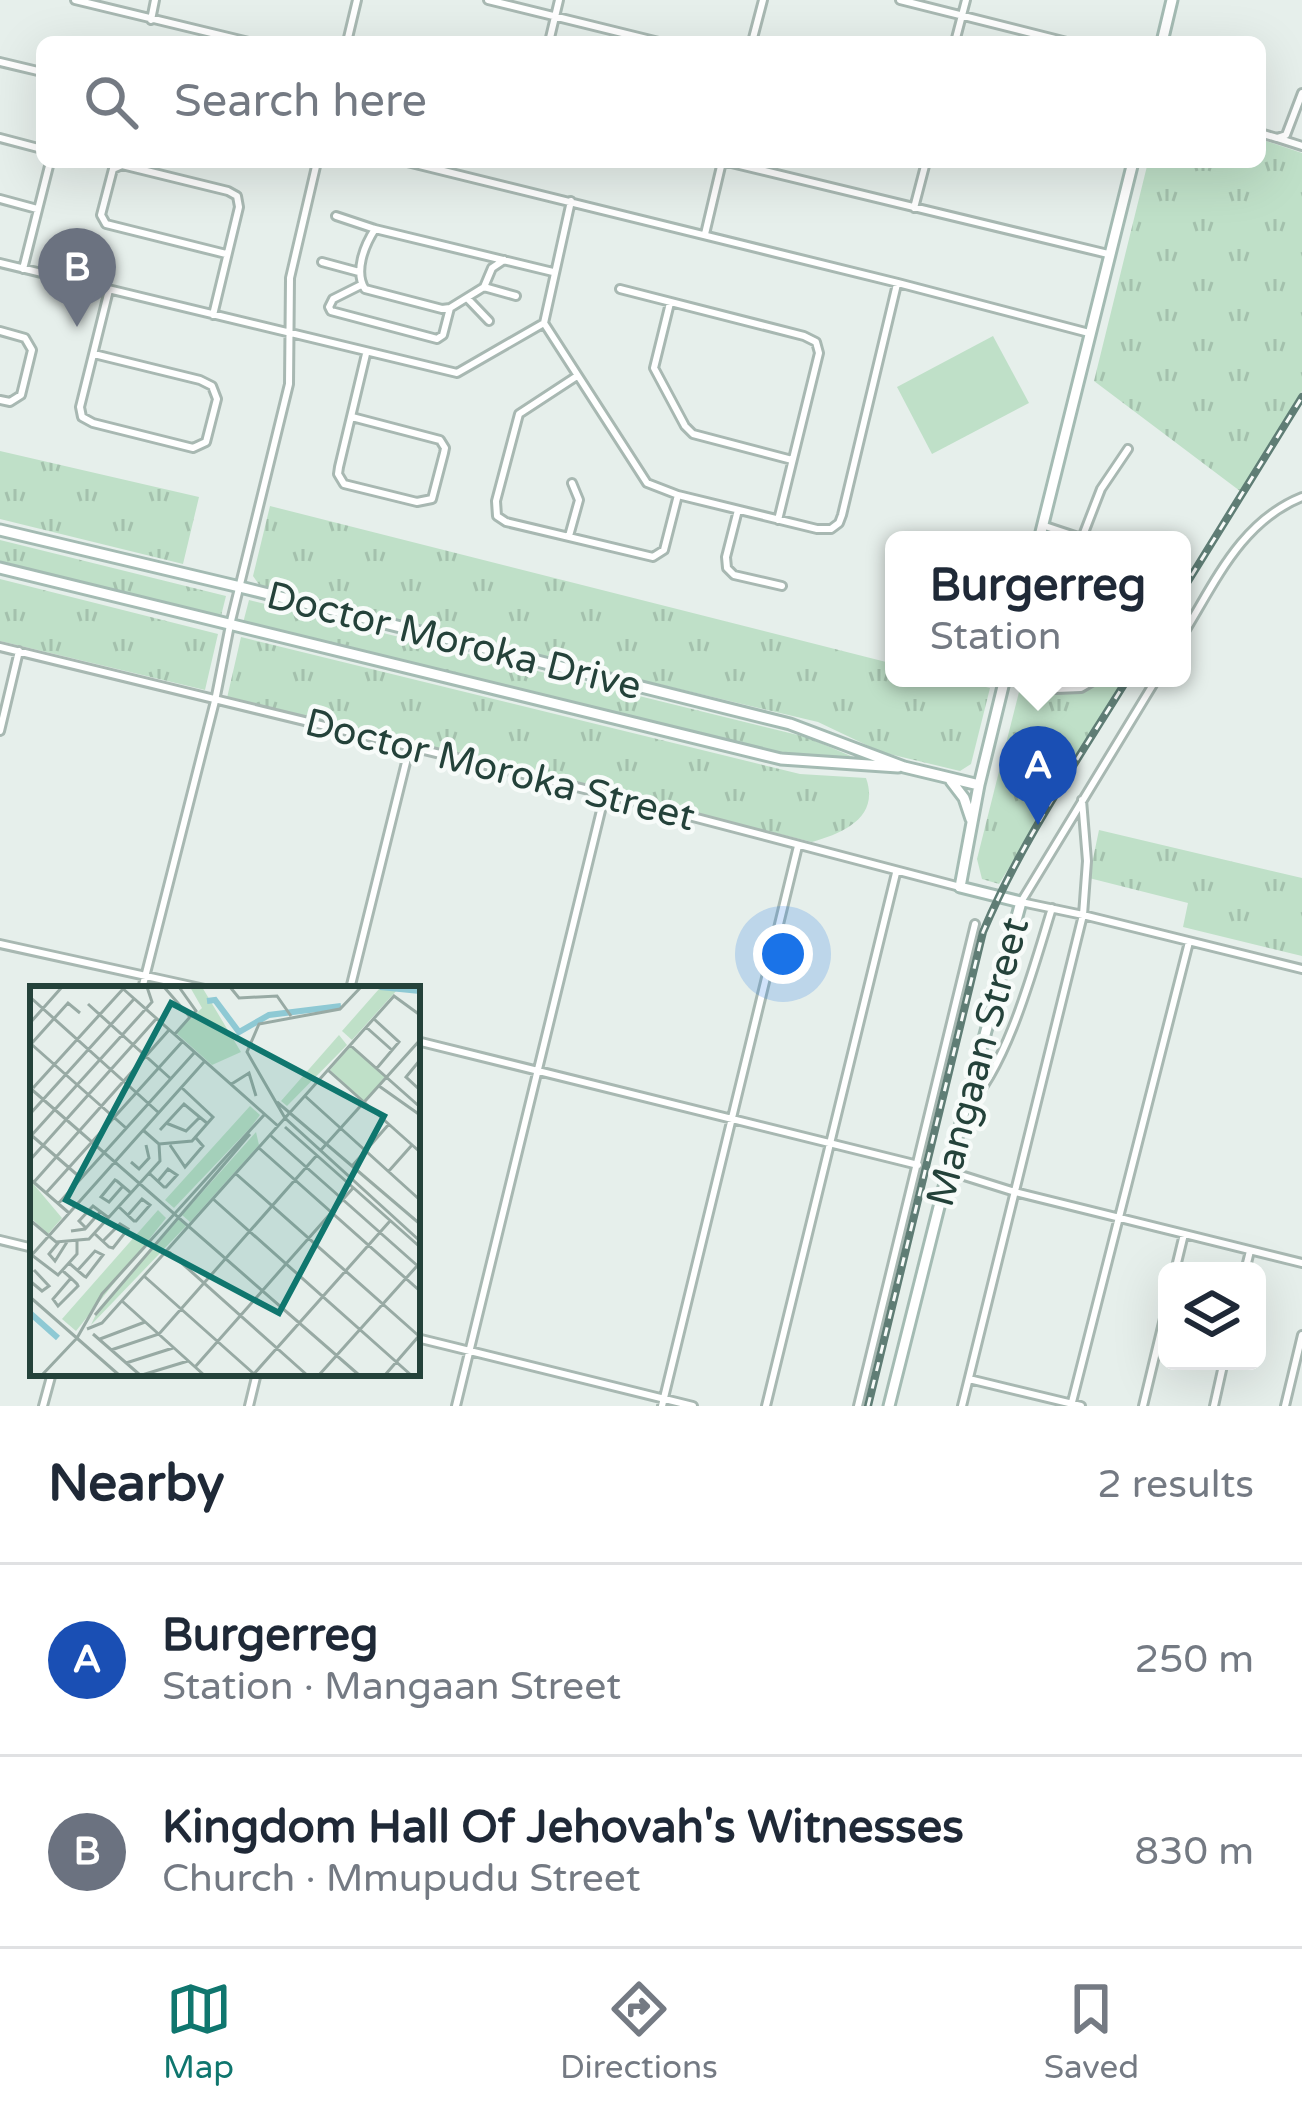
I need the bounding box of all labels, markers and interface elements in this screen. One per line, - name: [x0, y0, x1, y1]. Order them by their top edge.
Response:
- search box: [36, 36, 1266, 168]
- icon: search: [78, 69, 144, 135]
- text: Search here: [174, 75, 427, 129]
- pin: B: [38, 228, 116, 327]
- popup: [885, 531, 1191, 687]
- text: Burgerreg: [930, 559, 1146, 613]
- street label: Doctor Moroka Drive: [262, 572, 646, 710]
- text: Station: [930, 613, 1061, 660]
- street label: Doctor Moroka Street: [300, 699, 700, 841]
- pin: A: [999, 726, 1077, 825]
- street label: Mangaan Street: [917, 912, 1039, 1212]
- your location: [753, 924, 813, 984]
- inset map: [30, 986, 420, 1376]
- map controls: [1158, 1262, 1266, 1370]
- button: layers: [1158, 1262, 1266, 1370]
- text: Nearby: [48, 1453, 225, 1515]
- text: 2 results: [1097, 1461, 1254, 1508]
- text: Burgerreg: [162, 1609, 378, 1663]
- text: A: [72, 1636, 102, 1683]
- text: 250 m: [1135, 1636, 1254, 1683]
- text: Station · Mangaan Street: [162, 1663, 621, 1710]
- text: Kingdom Hall Of Jehovah's Witnesses: [162, 1801, 964, 1855]
- text: B: [73, 1828, 101, 1875]
- text: 830 m: [1135, 1828, 1254, 1875]
- text: Church · Mmupudu Street: [162, 1855, 641, 1902]
- tab: Map: [163, 1976, 234, 2087]
- tab: Directions: [560, 1976, 718, 2087]
- tab: Saved: [1044, 1976, 1139, 2087]

